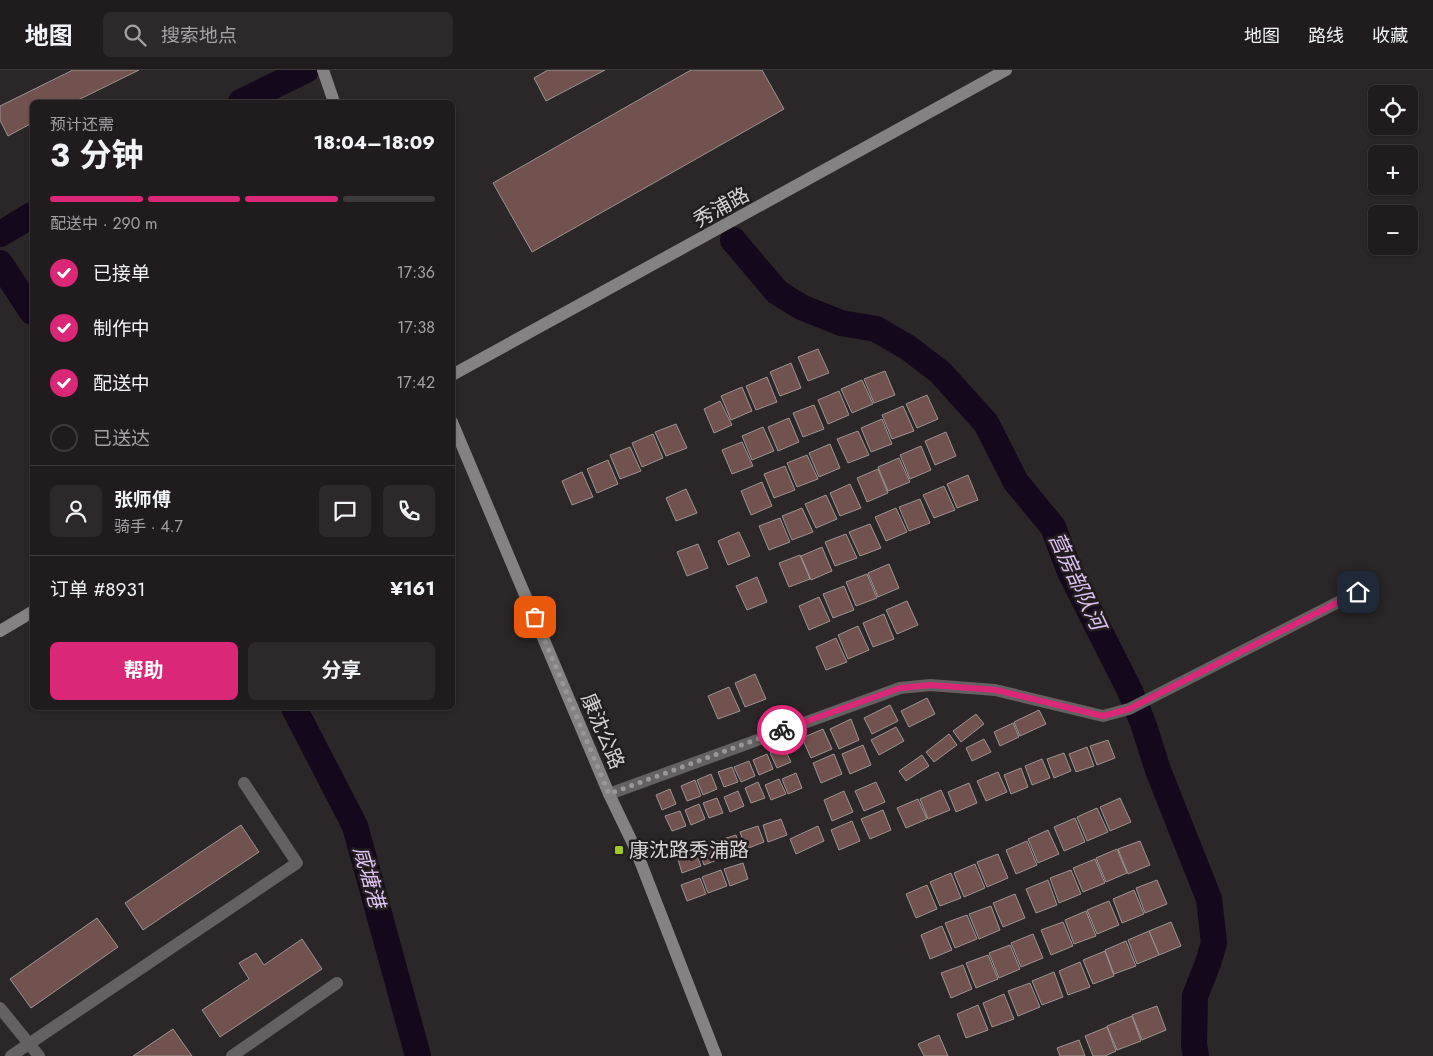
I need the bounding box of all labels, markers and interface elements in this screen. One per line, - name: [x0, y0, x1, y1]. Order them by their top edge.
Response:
- search box: [103, 12, 453, 57]
- text: 地图: [25, 18, 73, 53]
- icon: search: [121, 21, 149, 49]
- text: 搜索地点: [161, 22, 237, 49]
- text: 地图: [1244, 23, 1280, 49]
- text: 路线: [1308, 23, 1344, 49]
- text: 收藏: [1372, 23, 1408, 49]
- map controls: [1368, 85, 1418, 255]
- button: locate: [1368, 85, 1418, 135]
- text: 预计还需: [50, 113, 114, 136]
- text: 18:04–18:09: [314, 129, 435, 156]
- text: 3 分钟: [50, 132, 143, 178]
- button: +: [1368, 145, 1418, 195]
- street label: 秀浦路: [688, 180, 755, 235]
- button: −: [1368, 205, 1418, 255]
- text: 配送中 · 290 m: [50, 212, 158, 235]
- icon: check: [50, 259, 78, 287]
- text: 已接单: [93, 260, 150, 287]
- text: 17:36: [397, 261, 435, 284]
- icon: check: [50, 314, 78, 342]
- text: 制作中: [93, 315, 150, 342]
- text: 17:38: [397, 316, 435, 339]
- icon: check: [50, 369, 78, 397]
- text: 配送中: [93, 370, 150, 397]
- text: 17:42: [396, 371, 435, 394]
- text: 已送达: [93, 425, 150, 452]
- button: person: [50, 485, 102, 537]
- button: chat: [319, 485, 371, 537]
- button: phone: [383, 485, 435, 537]
- text: 张师傅: [114, 486, 171, 513]
- text: 骑手 · 4.7: [114, 515, 183, 538]
- water label: 营房部队河: [1041, 527, 1114, 639]
- pin: [1337, 571, 1379, 613]
- text: ¥161: [390, 575, 435, 602]
- text: 订单 #8931: [50, 576, 145, 603]
- icon: home: [1344, 578, 1372, 606]
- pin: [514, 596, 556, 638]
- icon: bag: [521, 603, 549, 631]
- button: 帮助: [50, 642, 238, 700]
- button: 分享: [248, 642, 435, 700]
- street label: 康沈公路: [574, 689, 632, 774]
- courier: [757, 705, 807, 755]
- icon: bike: [768, 716, 796, 744]
- place label: 康沈路秀浦路: [629, 836, 749, 865]
- water label: 咸塘港: [346, 843, 393, 914]
- marker: 康沈路秀浦路: [613, 844, 625, 856]

